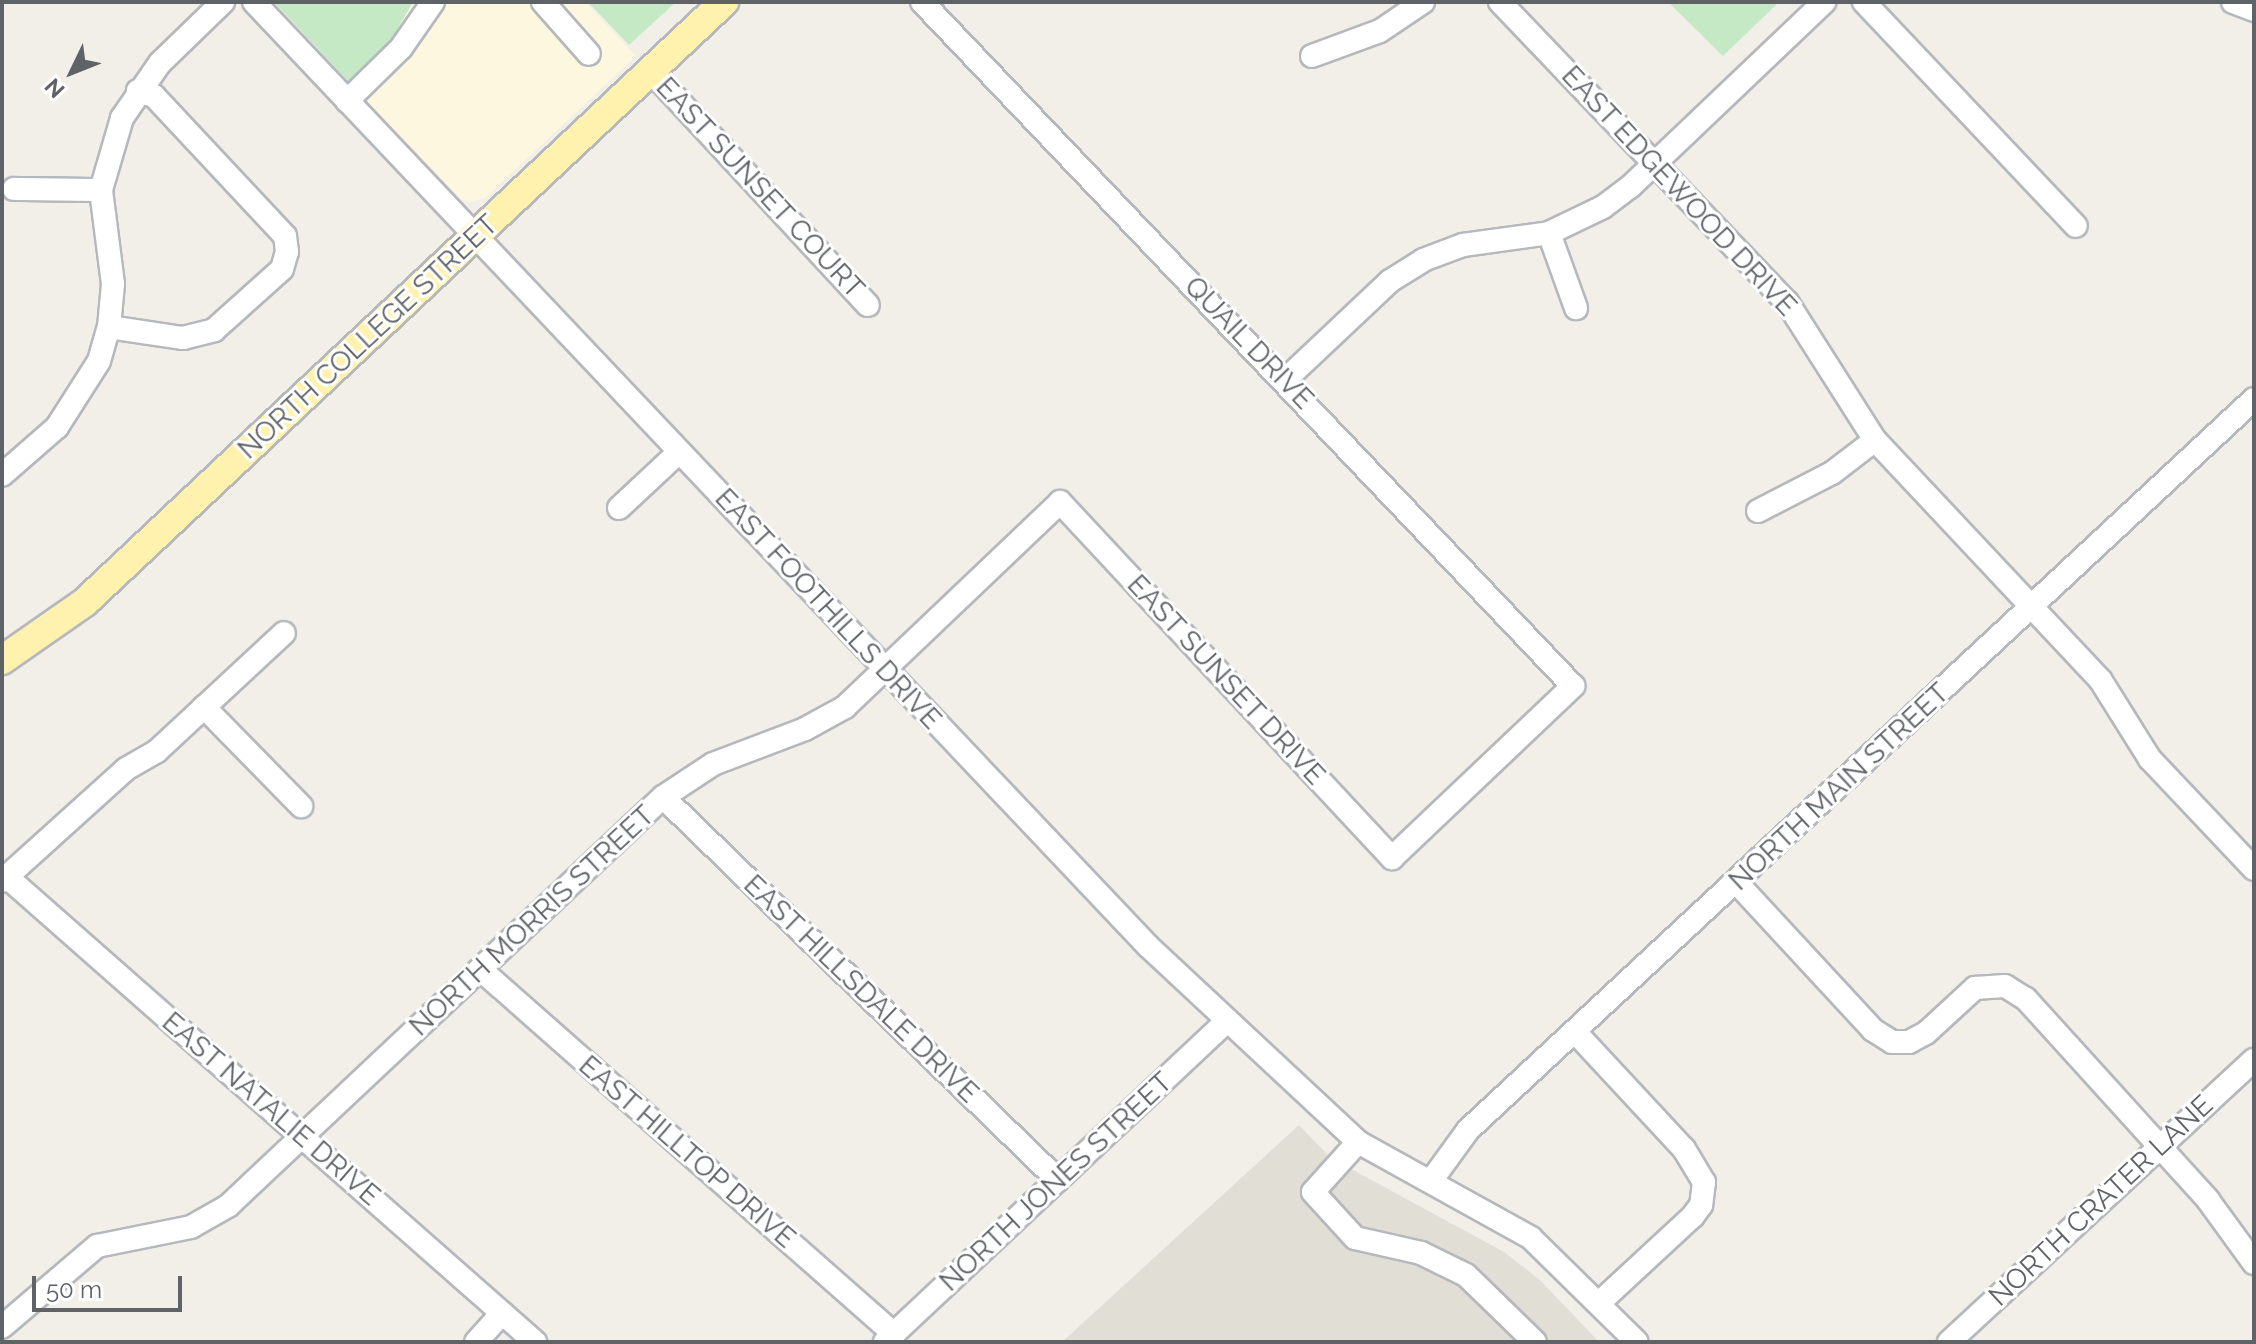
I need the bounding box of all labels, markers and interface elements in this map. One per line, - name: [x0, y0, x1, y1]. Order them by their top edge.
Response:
- north arrow: [32, 32, 112, 112]
- street label: EAST EDGEWOOD DRIVE: [1554, 59, 1804, 323]
- street label: EAST SUNSET COURT: [648, 70, 872, 306]
- text: N: [39, 73, 70, 103]
- street label: NORTH COLLEGE STREET: [231, 208, 505, 466]
- street label: QUAIL DRIVE: [1177, 269, 1321, 417]
- street label: EAST FOOTHILLS DRIVE: [708, 482, 948, 736]
- street label: EAST SUNSET DRIVE: [1120, 568, 1332, 792]
- street label: NORTH MAIN STREET: [1722, 676, 1956, 898]
- street label: NORTH MORRIS STREET: [403, 799, 661, 1043]
- street label: EAST HILLSDALE DRIVE: [736, 868, 986, 1110]
- street label: EAST NATALIE DRIVE: [155, 1005, 387, 1213]
- street label: EAST HILLTOP DRIVE: [571, 1048, 803, 1256]
- street label: NORTH JONES STREET: [933, 1065, 1179, 1299]
- street label: NORTH CRATER LANE: [1982, 1089, 2220, 1313]
- scale bar: [36, 1260, 186, 1310]
- text: 50 m: [46, 1275, 102, 1304]

